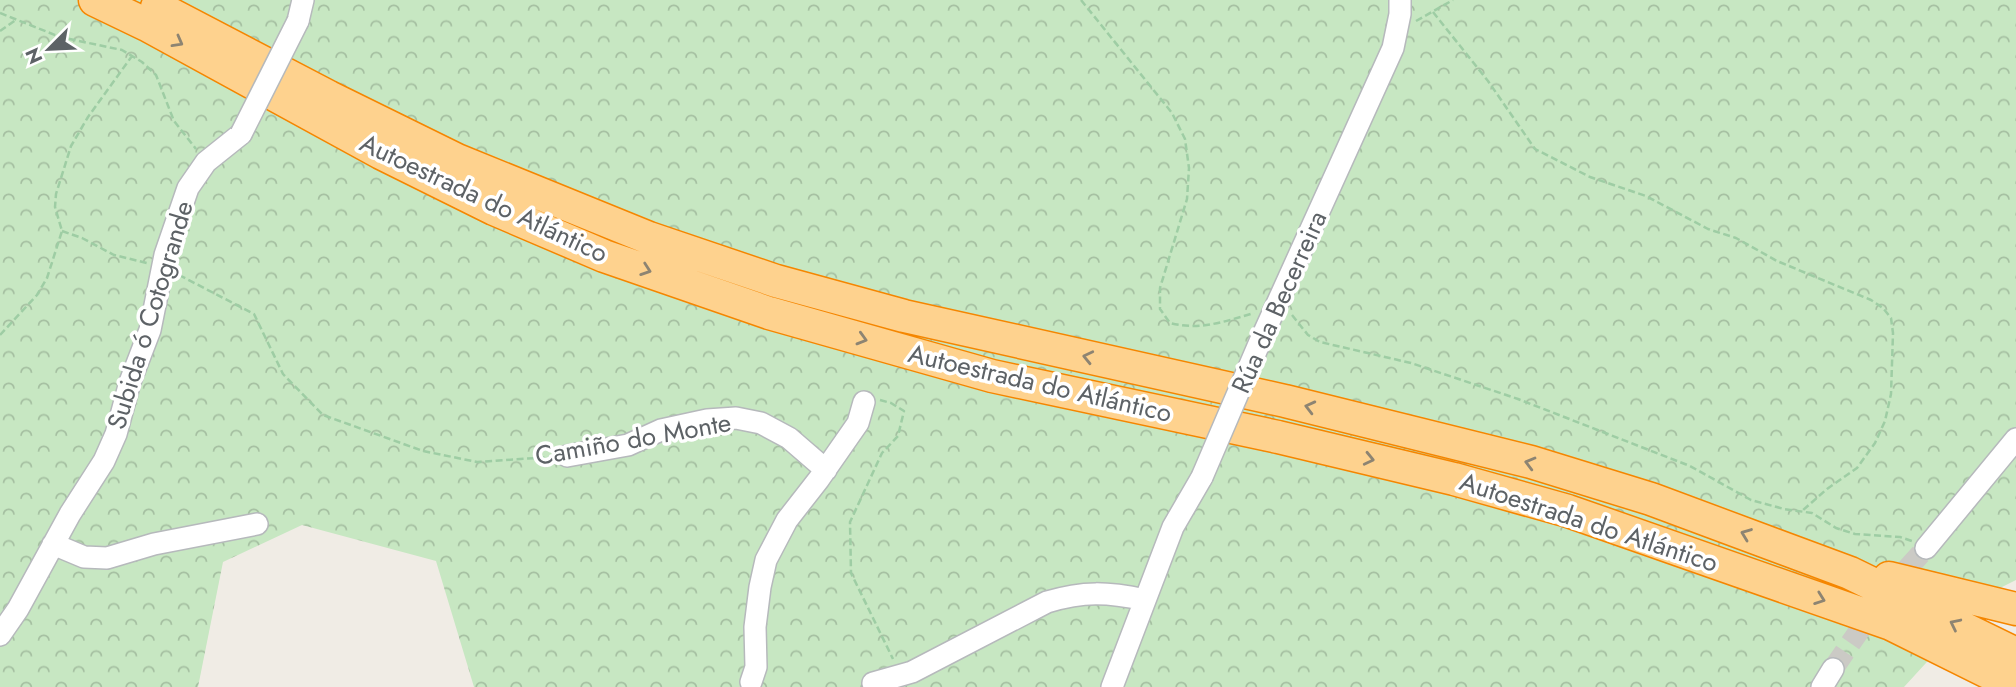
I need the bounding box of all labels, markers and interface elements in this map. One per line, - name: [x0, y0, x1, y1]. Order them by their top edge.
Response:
- north arrow: [14, 14, 84, 84]
- one-way arrow: [171, 34, 183, 47]
- text: N: [19, 43, 49, 68]
- street label: Autoestrada do Atlántico: [354, 124, 614, 272]
- street label: Subida ó Cotogrande: [97, 196, 203, 434]
- street label: Rúa da Becerreira: [1222, 205, 1336, 399]
- one-way arrow: [639, 262, 651, 276]
- one-way arrow: [856, 331, 868, 346]
- street label: Autoestrada do Atlántico: [904, 334, 1176, 432]
- one-way arrow: [1082, 351, 1094, 365]
- one-way arrow: [1304, 401, 1316, 415]
- street label: Camiño do Monte: [532, 403, 734, 475]
- one-way arrow: [1363, 451, 1375, 465]
- one-way arrow: [1525, 456, 1537, 471]
- street label: Autoestrada do Atlántico: [1455, 462, 1723, 582]
- one-way arrow: [1741, 529, 1753, 543]
- one-way arrow: [1814, 591, 1826, 605]
- one-way arrow: [1950, 619, 1962, 633]

